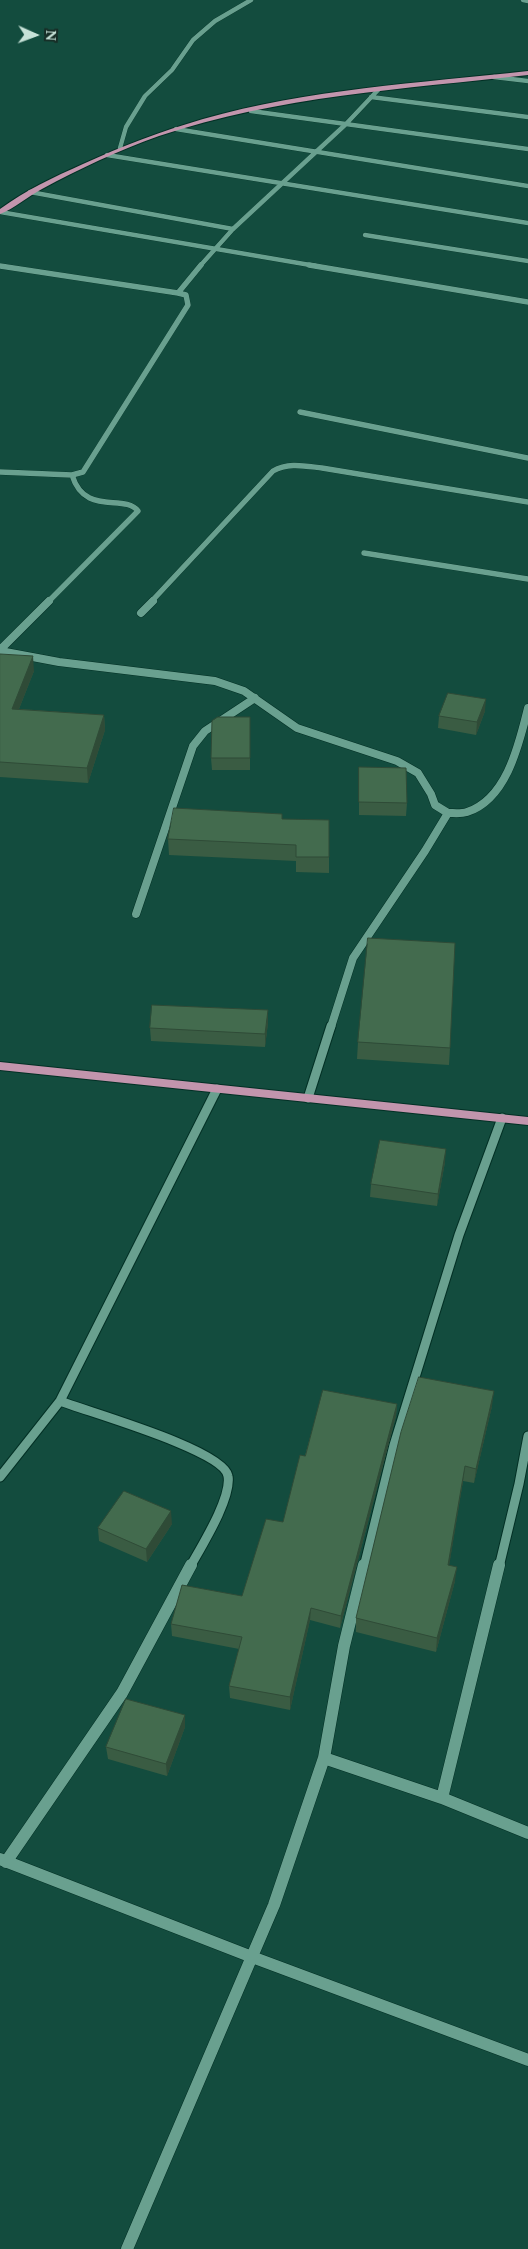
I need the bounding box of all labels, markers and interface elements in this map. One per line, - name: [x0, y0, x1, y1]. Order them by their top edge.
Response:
- north arrow: [10, 10, 60, 60]
- text: N: [40, 29, 61, 42]

